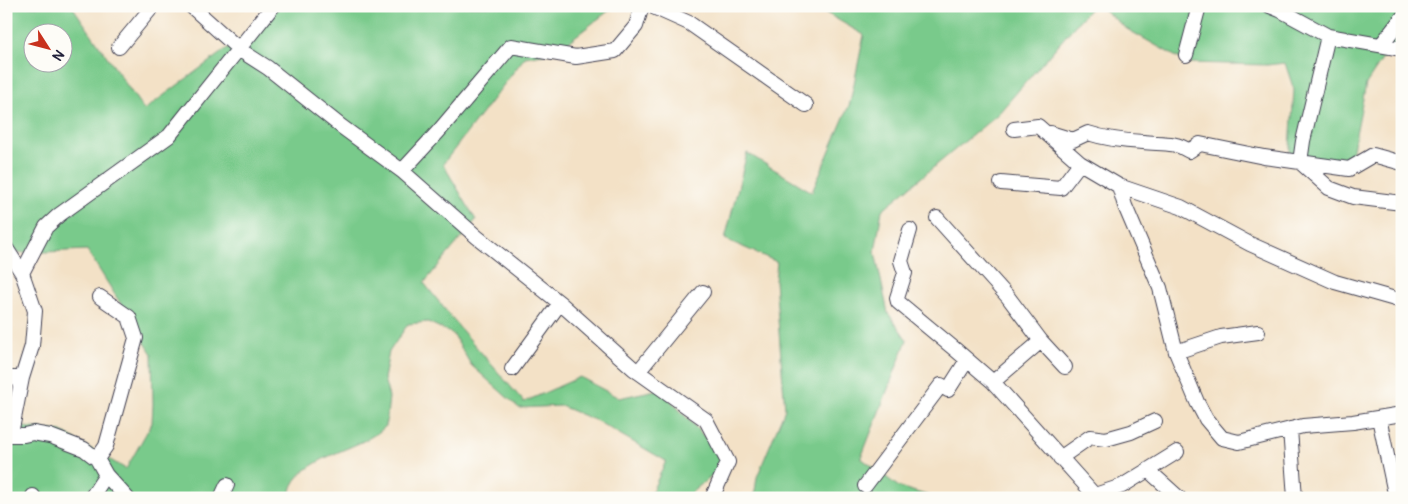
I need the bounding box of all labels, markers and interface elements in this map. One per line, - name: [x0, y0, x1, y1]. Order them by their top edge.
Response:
- north arrow: [22, 22, 72, 72]
- text: N: [48, 47, 68, 64]

